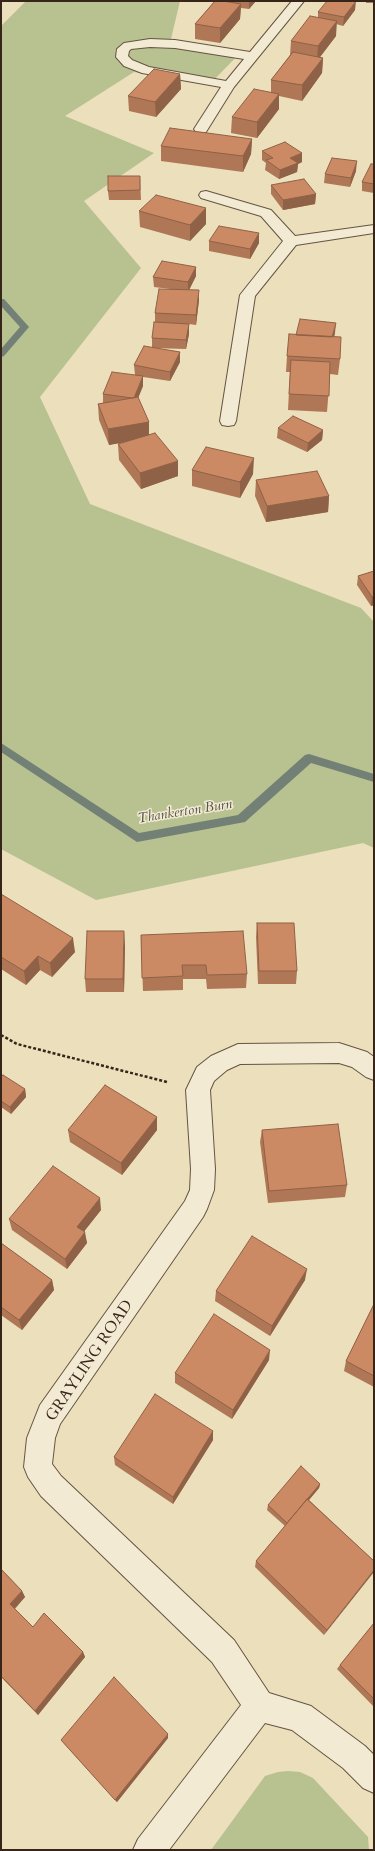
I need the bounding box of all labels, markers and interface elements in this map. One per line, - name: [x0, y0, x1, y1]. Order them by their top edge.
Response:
- water label: Thankerton Burn: [137, 796, 233, 828]
- street label: GRAYLING ROAD: [42, 1297, 138, 1425]

